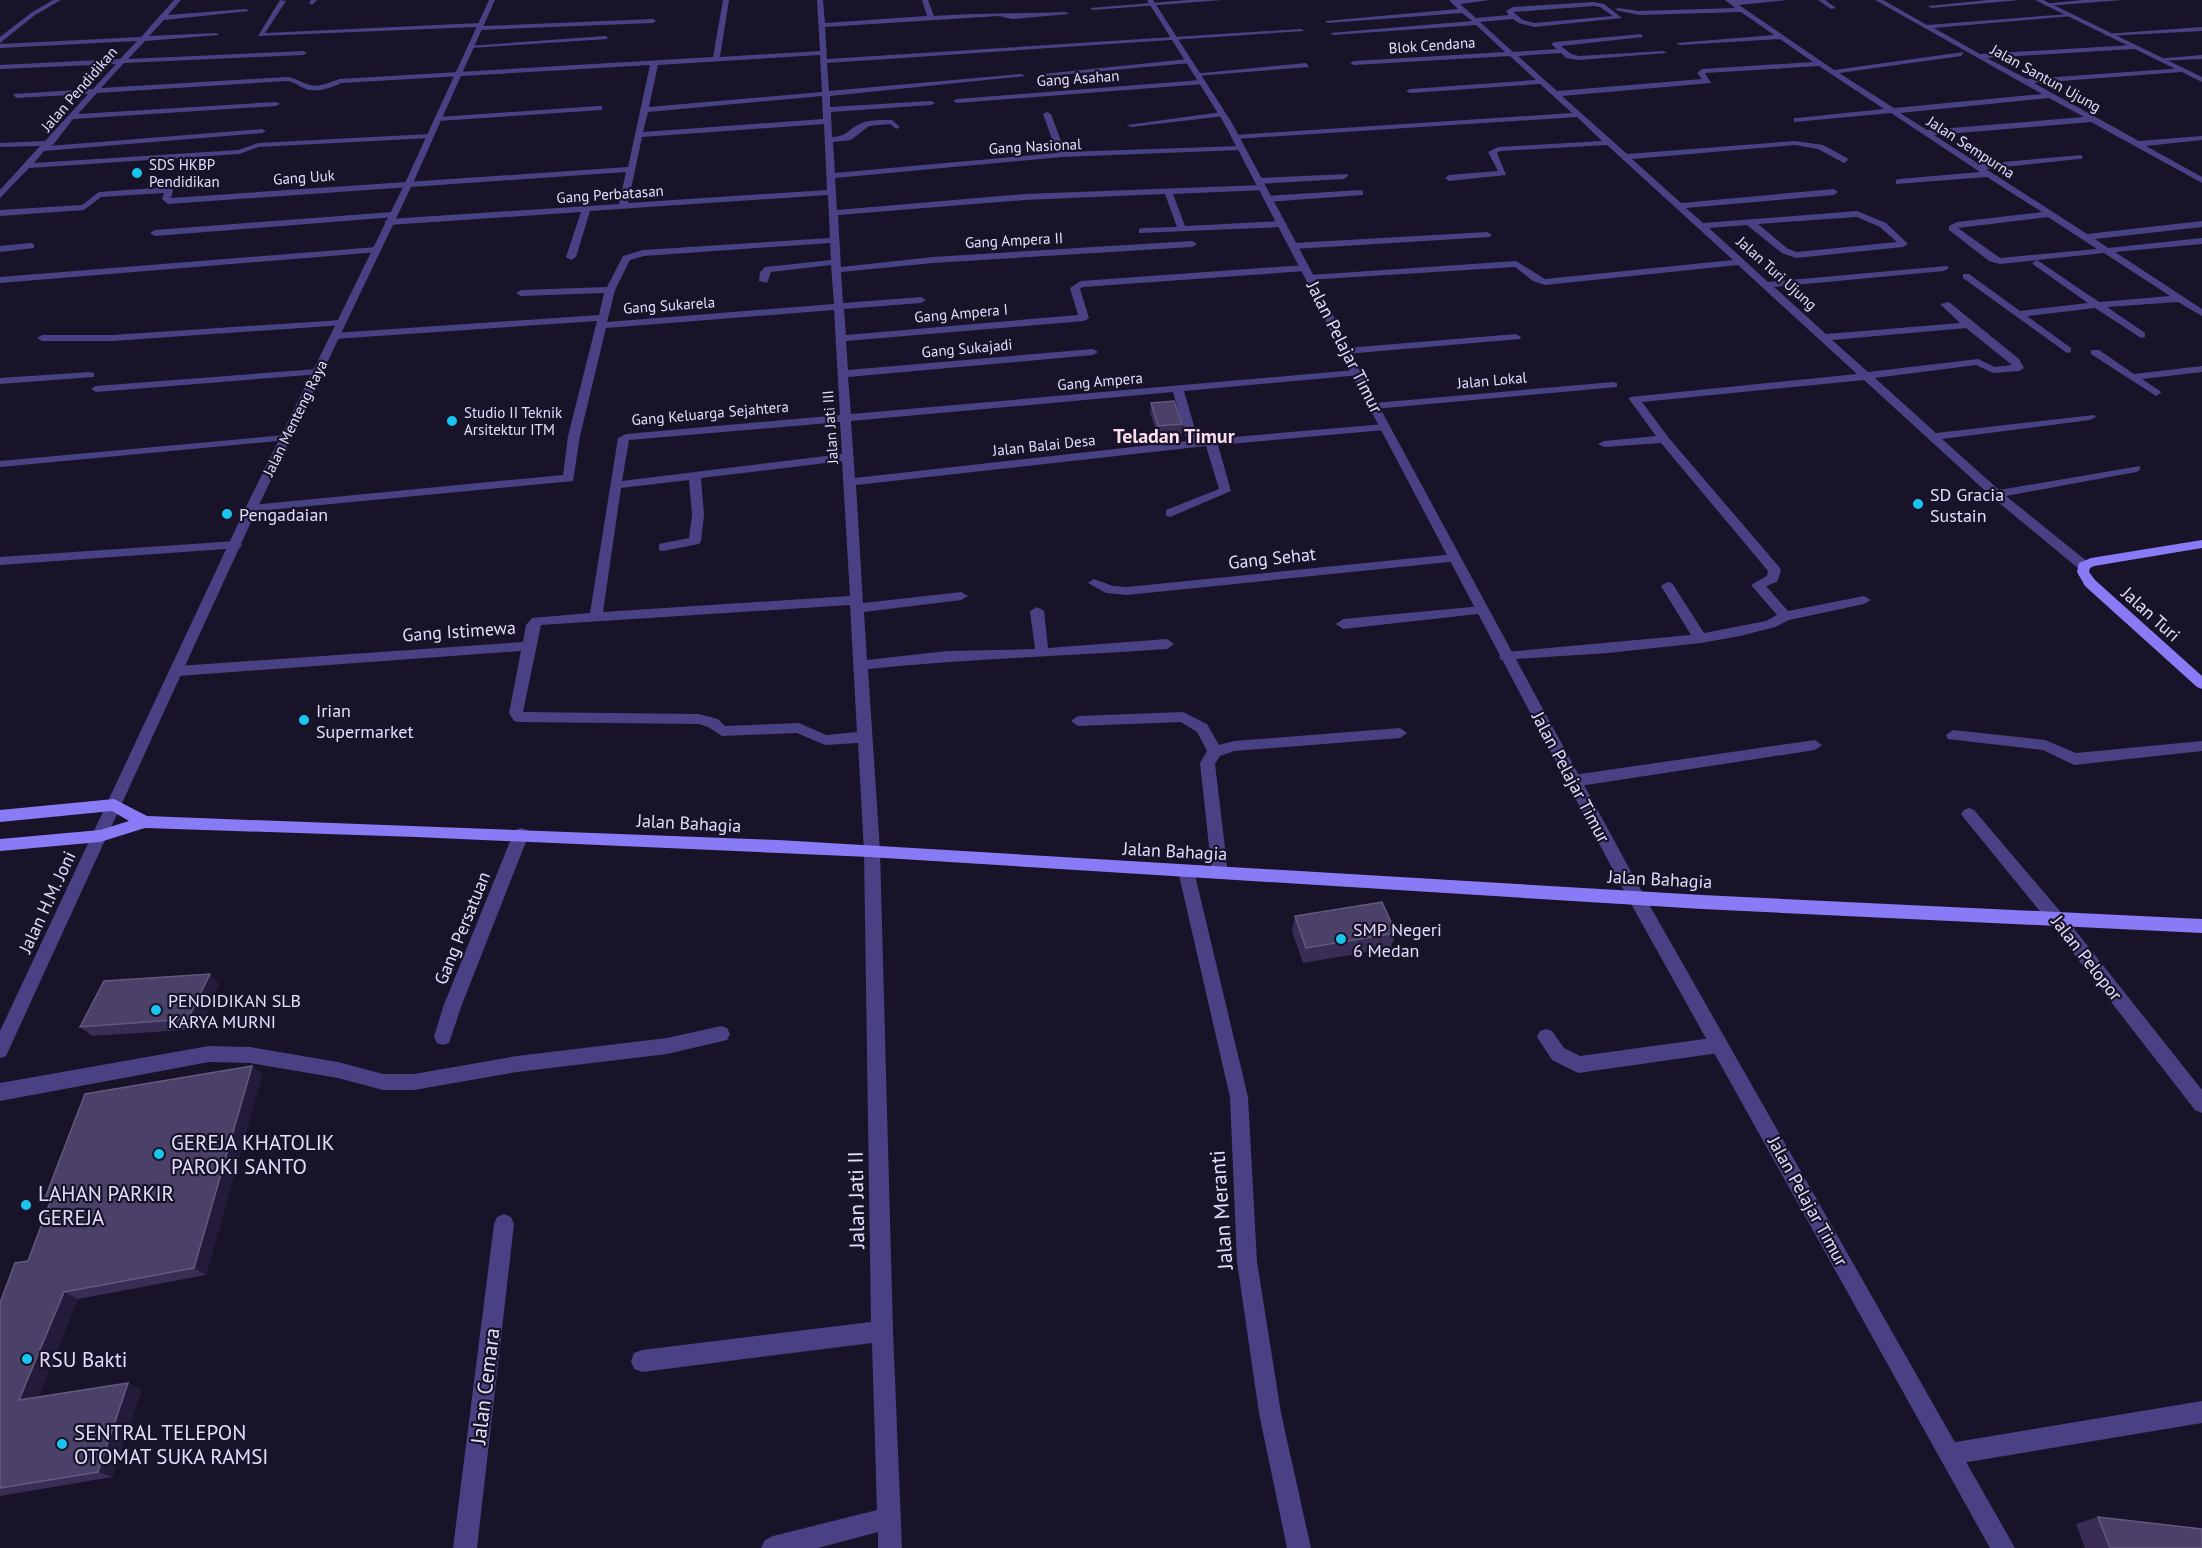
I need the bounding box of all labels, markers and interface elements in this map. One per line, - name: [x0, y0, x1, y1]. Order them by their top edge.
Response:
- street label: Blok Cendana: [1388, 32, 1476, 58]
- street label: Jalan Santun Ujung: [1987, 39, 2104, 116]
- street label: Jalan Pendidikan: [36, 43, 121, 136]
- street label: Gang Asahan: [1036, 66, 1120, 90]
- street label: Jalan Sempurna: [1923, 111, 2018, 182]
- street label: Gang Nasional: [988, 134, 1082, 158]
- place label: SDS HKBP Pendidikan: [149, 155, 220, 191]
- street label: Gang Uuk: [272, 165, 336, 189]
- marker: SDS HKBP Pendidikan: [130, 166, 144, 180]
- street label: Gang Perbatasan: [556, 181, 664, 207]
- street label: Gang Ampera II: [964, 228, 1064, 252]
- street label: Jalan Turi Ujung: [1732, 231, 1821, 314]
- street label: Jalan Pelajar Timur: [1301, 276, 1388, 417]
- street label: Gang Sukarela: [622, 292, 716, 318]
- street label: Gang Ampera I: [913, 299, 1009, 327]
- street label: Gang Sukajadi: [921, 335, 1013, 361]
- street label: Jalan Menteng Raya: [258, 357, 331, 480]
- street label: Jalan Lokal: [1455, 367, 1528, 393]
- street label: Gang Ampera: [1057, 368, 1143, 394]
- street label: Jalan Jati III: [818, 389, 842, 465]
- street label: Gang Keluarga Sejahtera: [631, 397, 789, 429]
- place label: Studio II Teknik Arsitektur ITM: [464, 403, 563, 439]
- marker: Studio II Teknik Arsitektur ITM: [445, 414, 459, 428]
- district label: Teladan Timur: [1113, 423, 1235, 449]
- street label: Jalan Balai Desa: [991, 430, 1096, 460]
- place label: SD Gracia Sustain: [1930, 483, 2004, 527]
- marker: SD Gracia Sustain: [1911, 497, 1925, 511]
- place label: Pengadaian: [239, 503, 328, 526]
- marker: Pengadaian: [220, 507, 234, 521]
- street label: Gang Sehat: [1227, 542, 1317, 574]
- street label: Jalan Turi: [2116, 581, 2185, 646]
- street label: Gang Istimewa: [401, 616, 517, 646]
- place label: Irian Supermarket: [316, 699, 414, 743]
- street label: Jalan Pelajar Timur: [1526, 707, 1615, 846]
- marker: Irian Supermarket: [297, 713, 311, 727]
- street label: Jalan Bahagia: [635, 809, 742, 837]
- street label: Jalan Bahagia: [1121, 837, 1228, 865]
- street label: Jalan H.M. Joni: [13, 847, 81, 958]
- street label: Jalan Bahagia: [1606, 865, 1713, 893]
- street label: Gang Persatuan: [429, 868, 495, 988]
- street label: Jalan Pelopor: [2046, 910, 2127, 1005]
- place label: SMP Negeri 6 Medan: [1353, 918, 1442, 962]
- marker: SMP Negeri 6 Medan: [1334, 932, 1348, 946]
- place label: PENDIDIKAN SLB KARYA MURNI: [168, 989, 301, 1033]
- marker: PENDIDIKAN SLB KARYA MURNI: [149, 1003, 163, 1017]
- place label: GEREJA KHATOLIK PAROKI SANTO: [171, 1129, 335, 1180]
- street label: Jalan Pelajar Timur: [1762, 1131, 1853, 1270]
- marker: GEREJA KHATOLIK PAROKI SANTO: [152, 1147, 166, 1161]
- street label: Jalan Meranti: [1203, 1150, 1239, 1271]
- street label: Jalan Jati II: [842, 1151, 870, 1250]
- place label: LAHAN PARKIR GEREJA: [38, 1180, 174, 1231]
- marker: LAHAN PARKIR GEREJA: [19, 1198, 33, 1212]
- street label: Jalan Cemara: [464, 1326, 506, 1447]
- place label: RSU Bakti: [39, 1346, 127, 1373]
- marker: RSU Bakti: [20, 1352, 34, 1366]
- place label: SENTRAL TELEPON OTOMAT SUKA RAMSI: [74, 1419, 268, 1470]
- marker: SENTRAL TELEPON OTOMAT SUKA RAMSI: [55, 1437, 69, 1451]

